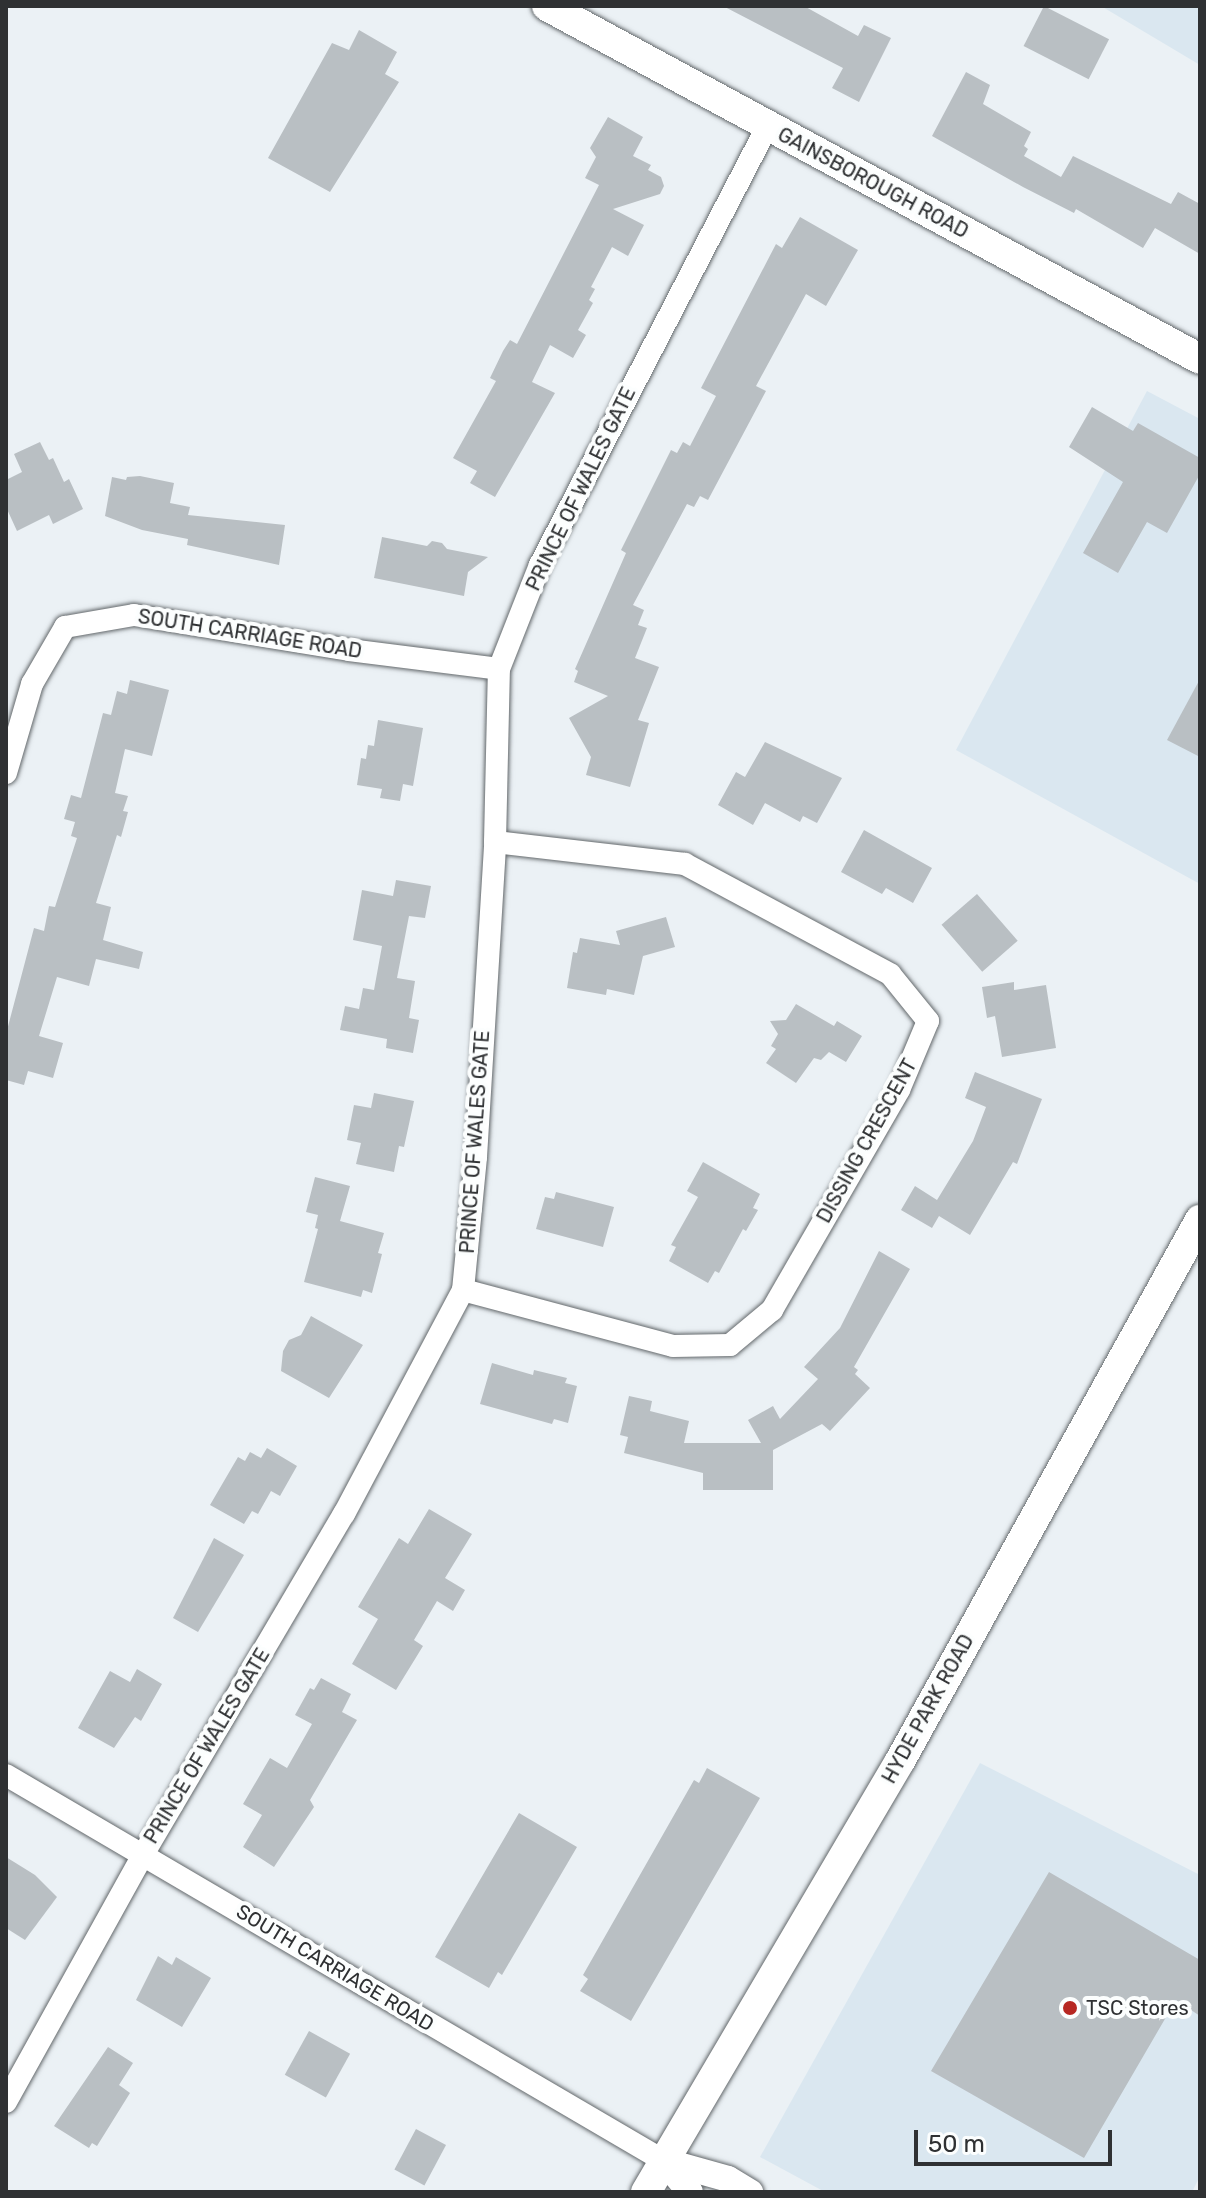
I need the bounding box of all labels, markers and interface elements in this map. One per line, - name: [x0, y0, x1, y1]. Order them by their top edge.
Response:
- street label: GAINSBOROUGH ROAD: [774, 123, 972, 243]
- street label: PRINCE OF WALES GATE: [521, 383, 641, 595]
- street label: SOUTH CARRIAGE ROAD: [136, 604, 364, 664]
- street label: PRINCE OF WALES GATE: [455, 1029, 495, 1255]
- street label: DISSING CRESCENT: [812, 1055, 922, 1227]
- street label: HYDE PARK ROAD: [877, 1630, 979, 1788]
- street label: PRINCE OF WALES GATE: [139, 1644, 275, 1848]
- street label: SOUTH CARRIAGE ROAD: [232, 1899, 438, 2037]
- place label: TSC Stores: [1086, 1996, 1189, 2020]
- marker: TSC Stores: [1061, 1999, 1079, 2017]
- scale bar: [918, 2114, 1116, 2164]
- text: 50 m: [928, 2130, 985, 2158]

